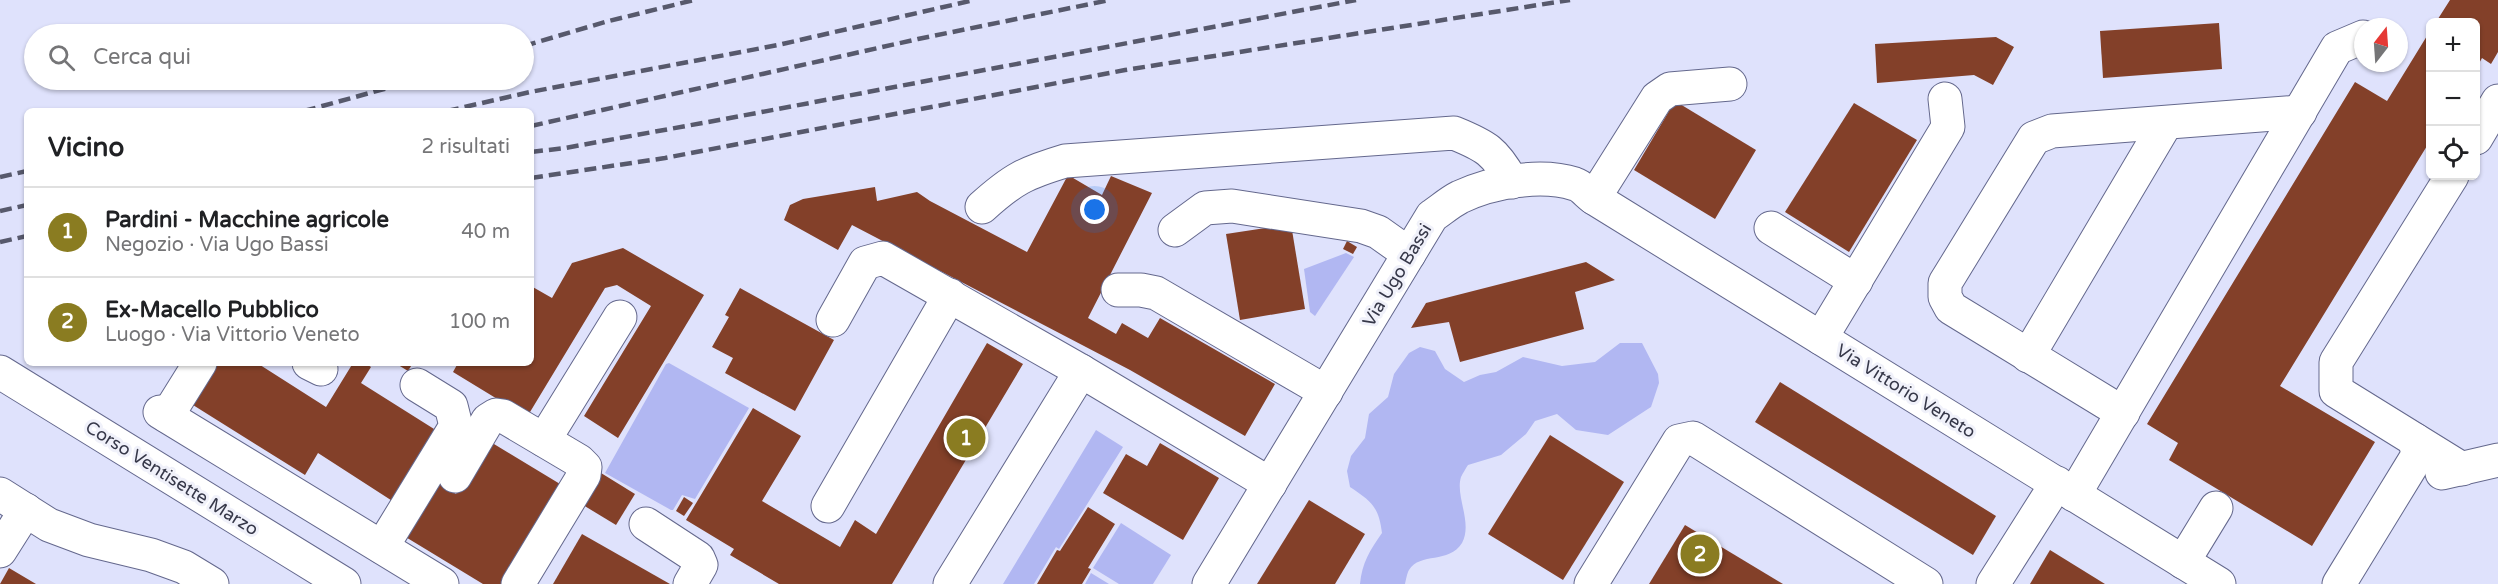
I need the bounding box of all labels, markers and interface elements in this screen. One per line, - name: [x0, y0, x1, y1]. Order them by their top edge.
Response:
- north arrow: [2354, 18, 2408, 72]
- map controls: [2426, 18, 2480, 180]
- button: +: [2426, 18, 2480, 72]
- search box: [24, 24, 534, 90]
- icon: search: [45, 41, 78, 74]
- text: Cerca qui: [93, 44, 191, 70]
- button: −: [2426, 72, 2480, 126]
- button: locate: [2426, 126, 2480, 180]
- text: Vicino: [48, 132, 124, 163]
- text: 2 risultati: [422, 135, 510, 159]
- your location: [1080, 195, 1109, 224]
- text: Pardini - Macchine agricole: [105, 207, 389, 233]
- text: 1: [61, 220, 74, 244]
- text: 40 m: [461, 220, 510, 244]
- street label: Via Ugo Bassi: [1358, 220, 1436, 330]
- text: Negozio · Via Ugo Bassi: [105, 233, 329, 257]
- text: Ex-Macello Pubblico: [105, 297, 319, 323]
- text: 2: [61, 310, 74, 334]
- text: 100 m: [449, 310, 510, 334]
- text: Luogo · Via Vittorio Veneto: [105, 323, 360, 347]
- street label: Via Vittorio Veneto: [1832, 339, 1980, 443]
- street label: Corso Ventisette Marzo: [81, 416, 263, 540]
- pin: 1: [946, 416, 986, 460]
- pin: 2: [1680, 532, 1720, 576]

